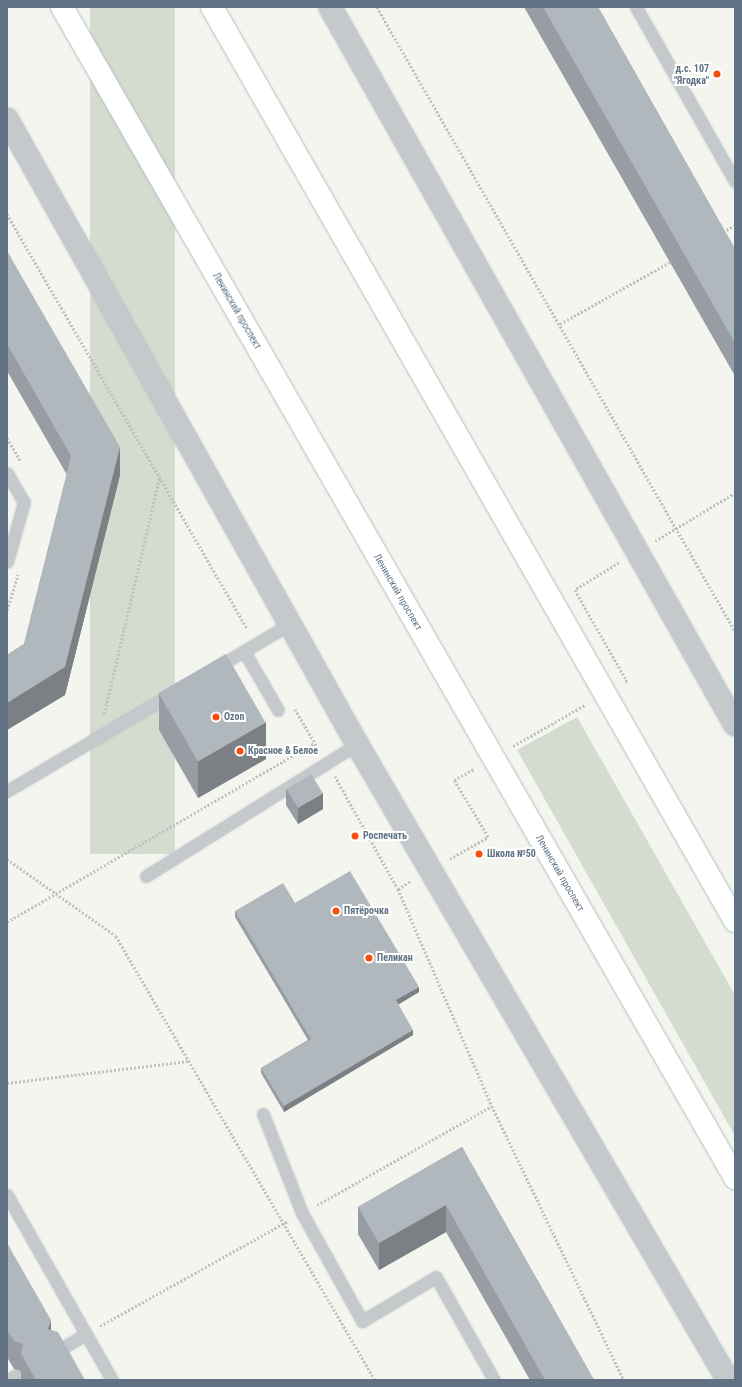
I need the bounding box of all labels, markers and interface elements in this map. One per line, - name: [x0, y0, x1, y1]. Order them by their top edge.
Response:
- place label: д.с. 107 "Ягодка": [674, 62, 709, 86]
- marker: д.с. 107 "Ягодка": [712, 69, 722, 79]
- street label: Ленинский проспект: [210, 271, 264, 351]
- street label: Ленинский проспект: [371, 552, 425, 632]
- place label: Ozon: [224, 711, 244, 723]
- marker: Ozon: [211, 712, 221, 722]
- place label: Красное & Белое: [248, 745, 318, 757]
- marker: Красное & Белое: [235, 746, 245, 756]
- place label: Роспечать: [363, 830, 407, 842]
- marker: Роспечать: [350, 831, 360, 841]
- street label: Ленинский проспект: [533, 833, 587, 913]
- place label: Школа №50: [487, 848, 536, 860]
- marker: Школа №50: [474, 849, 484, 859]
- place label: Пятёрочка: [344, 905, 389, 917]
- marker: Пятёрочка: [331, 906, 341, 916]
- place label: Пеликан: [377, 952, 413, 964]
- marker: Пеликан: [364, 953, 374, 963]

